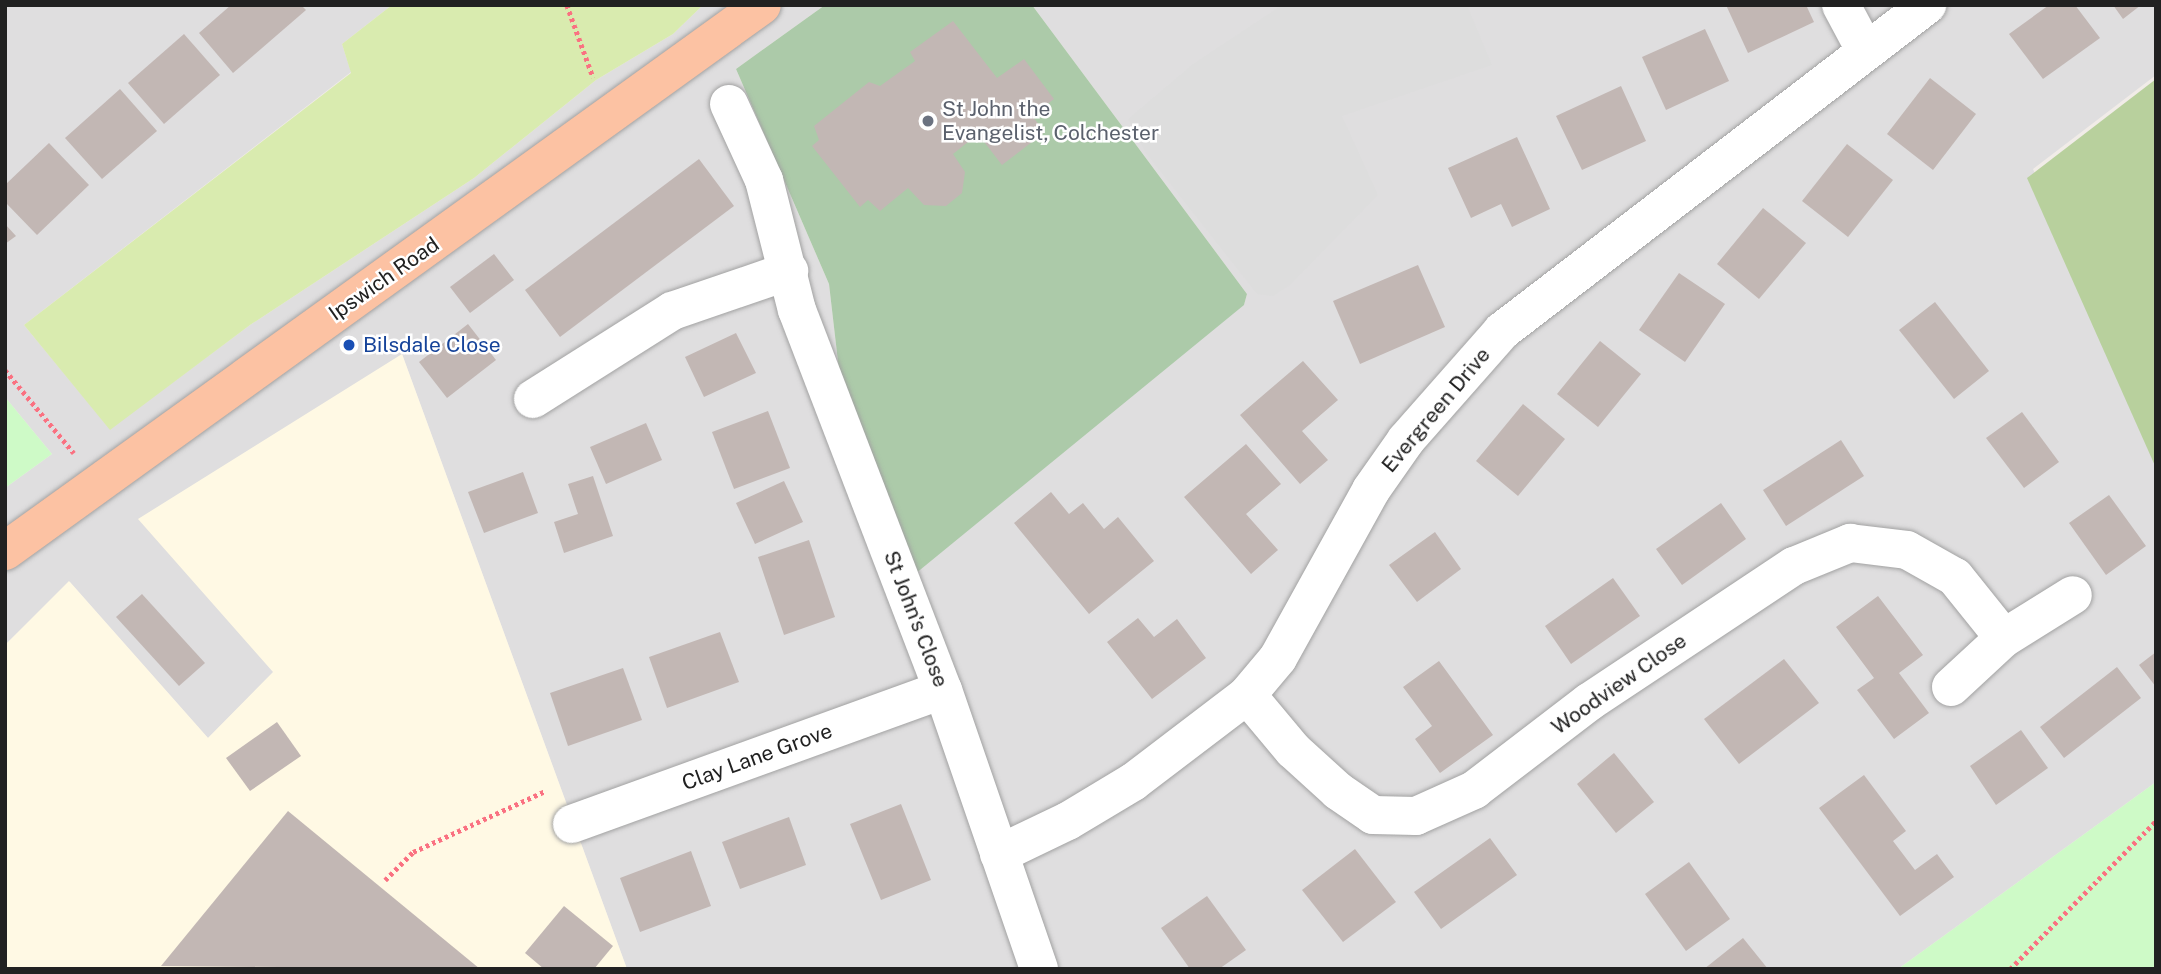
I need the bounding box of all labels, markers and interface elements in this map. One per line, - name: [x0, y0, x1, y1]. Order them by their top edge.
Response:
- place label: St John the Evangelist, Colchester: [942, 96, 1159, 146]
- marker: St John the Evangelist, Colchester: [920, 113, 936, 129]
- street label: Ipswich Road: [324, 232, 444, 326]
- place label: Bilsdale Close: [363, 332, 501, 358]
- marker: Bilsdale Close: [341, 337, 357, 353]
- street label: Evergreen Drive: [1376, 342, 1496, 478]
- street label: St John's Close: [878, 547, 954, 691]
- street label: Woodview Close: [1547, 628, 1691, 740]
- street label: Clay Lane Grove: [678, 718, 836, 796]

